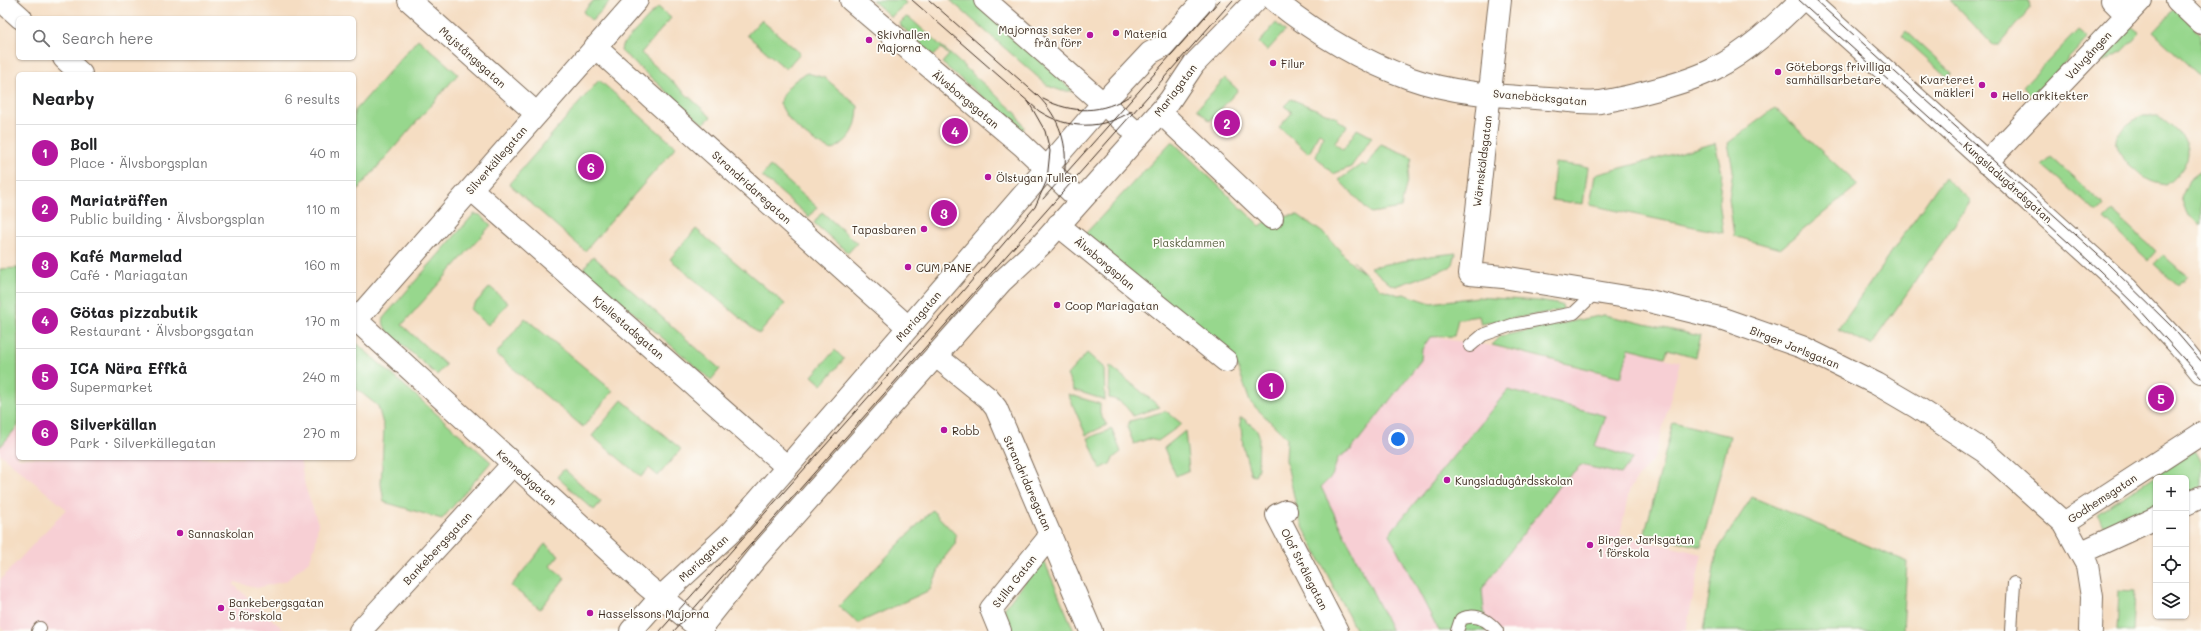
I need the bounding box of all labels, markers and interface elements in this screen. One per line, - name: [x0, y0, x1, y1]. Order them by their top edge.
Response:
- search box: [16, 16, 356, 60]
- place label: Majornas saker från förr: [998, 22, 1082, 50]
- street label: Majstångsgatan: [436, 23, 510, 91]
- place label: Matería: [1124, 26, 1167, 41]
- icon: search: [30, 27, 52, 49]
- place label: Skivhallen Majorna: [877, 27, 930, 55]
- text: Search here: [62, 28, 153, 48]
- marker: Matería: [1111, 28, 1121, 38]
- street label: Valvgången: [2062, 28, 2114, 82]
- marker: Majornas saker från förr: [1085, 30, 1095, 40]
- marker: Skivhallen Majorna: [864, 35, 874, 45]
- place label: Filur: [1281, 56, 1305, 71]
- marker: Filur: [1268, 58, 1278, 68]
- place label: Göteborgs frivilliga samhällsarbetare: [1786, 59, 1891, 87]
- street label: Mariagatan: [1150, 61, 1200, 119]
- street label: Älvsborgsgatan: [929, 66, 1003, 132]
- marker: Göteborgs frivilliga samhällsarbetare: [1773, 67, 1783, 77]
- place label: Kvarteret mäkleri: [1920, 72, 1974, 100]
- marker: Kvarteret mäkleri: [1977, 80, 1987, 90]
- street label: Svanebäcksgatan: [1492, 85, 1588, 109]
- text: Nearby: [32, 87, 94, 109]
- place label: Hello arkitekter: [2002, 88, 2088, 103]
- text: 6 results: [285, 90, 340, 107]
- marker: Hello arkitekter: [1989, 90, 1999, 100]
- pin: 2: [1214, 108, 1240, 138]
- street label: Wärnsköldsgatan: [1469, 114, 1495, 208]
- pin: 4: [942, 116, 968, 146]
- street label: Silverkällegatan: [462, 122, 530, 198]
- text: Boll: [70, 134, 97, 154]
- street label: Kungsladugårdsgatan: [1960, 138, 2056, 226]
- text: 1: [42, 144, 48, 161]
- text: 40 m: [310, 144, 340, 161]
- street label: Strandridaregatan: [709, 147, 795, 227]
- pin: 6: [578, 152, 604, 182]
- text: Place · Älvsborgsplan: [70, 154, 207, 171]
- place label: Ölstugan Tullen: [996, 170, 1077, 185]
- marker: Ölstugan Tullen: [983, 172, 993, 182]
- text: Mariaträffen: [70, 190, 168, 210]
- pin: 3: [931, 198, 957, 228]
- text: 2: [41, 200, 49, 217]
- text: 110 m: [306, 200, 340, 217]
- text: Public building · Älvsborgsplan: [70, 210, 264, 227]
- place label: Tapasbaren: [852, 222, 916, 237]
- marker: Tapasbaren: [919, 224, 929, 234]
- street label: Älvsborgsplan: [1072, 233, 1138, 293]
- park label: Plaskdammen: [1153, 235, 1225, 250]
- text: Kafé Marmelad: [70, 246, 182, 266]
- text: 3: [41, 256, 49, 273]
- text: 160 m: [304, 256, 340, 273]
- place label: CUM PANE: [916, 260, 971, 275]
- marker: CUM PANE: [903, 262, 913, 272]
- text: Café · Mariagatan: [70, 266, 188, 283]
- street label: Mariagatan: [892, 288, 944, 344]
- street label: Kjellestadsgatan: [590, 292, 668, 362]
- place label: Coop Mariagatan: [1065, 298, 1159, 313]
- marker: Coop Mariagatan: [1052, 300, 1062, 310]
- text: Götas pizzabutik: [70, 302, 198, 322]
- text: 4: [41, 312, 49, 329]
- text: 170 m: [304, 312, 340, 329]
- text: Restaurant · Älvsborgsgatan: [70, 322, 254, 339]
- street label: Birger Jarlsgatan: [1748, 322, 1842, 372]
- text: ICA Nära Effkå: [70, 358, 187, 378]
- text: 5: [41, 368, 49, 385]
- text: 240 m: [303, 368, 340, 385]
- pin: 1: [1258, 371, 1284, 401]
- text: Supermarket: [70, 378, 153, 395]
- pin: 5: [2148, 383, 2174, 413]
- text: Silverkällan: [70, 414, 157, 434]
- place label: Robb: [952, 423, 980, 438]
- text: 6: [41, 424, 49, 441]
- text: 270 m: [303, 424, 340, 441]
- marker: Robb: [939, 425, 949, 435]
- your location: [1388, 429, 1408, 449]
- street label: Strandridaregatan: [1000, 433, 1056, 533]
- text: Park · Silverkällegatan: [70, 434, 216, 451]
- street label: Kennedygatan: [494, 446, 560, 508]
- street label: Godhemsgatan: [2064, 470, 2140, 526]
- place label: Kungsladugårdsskolan: [1455, 473, 1573, 488]
- marker: Kungsladugårdsskolan: [1442, 475, 1452, 485]
- map controls: [2153, 475, 2189, 619]
- button: +: [2153, 475, 2189, 511]
- street label: Bankebergsgatan: [399, 508, 475, 588]
- button: −: [2153, 511, 2189, 547]
- place label: Sannaskolan: [188, 526, 254, 541]
- street label: Olof Strålegatan: [1278, 526, 1332, 612]
- marker: Sannaskolan: [175, 528, 185, 538]
- street label: Mariagatan: [675, 531, 731, 585]
- place label: Birger Jarlsgatan 1 förskola: [1598, 532, 1694, 560]
- marker: Birger Jarlsgatan 1 förskola: [1585, 540, 1595, 550]
- button: locate: [2153, 547, 2189, 583]
- street label: Stilla Gatan: [989, 552, 1039, 610]
- button: layers: [2153, 583, 2189, 619]
- place label: Bankebergsgatan 5 förskola: [229, 595, 324, 623]
- marker: Bankebergsgatan 5 förskola: [216, 603, 226, 613]
- place label: Hasselssons Majorna: [598, 606, 710, 621]
- marker: Hasselssons Majorna: [585, 608, 595, 618]

